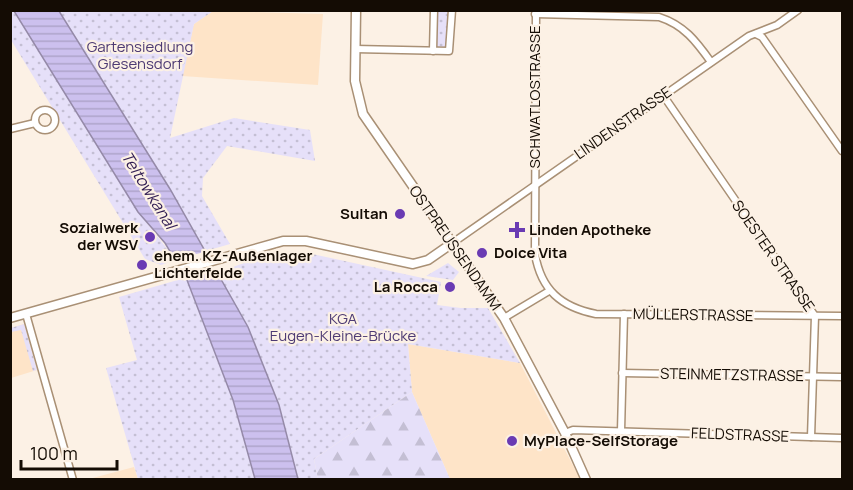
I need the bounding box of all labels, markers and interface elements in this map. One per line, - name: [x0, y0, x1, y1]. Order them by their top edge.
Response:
- street label: SCHWATLOSTRASSE: [524, 25, 545, 169]
- park label: Gartensiedlung Giesensdorf: [87, 36, 193, 74]
- street label: LINDENSTRASSE: [570, 81, 676, 164]
- water label: Teltowkanal: [116, 147, 183, 235]
- street label: OSTPREUSSENDAMM: [404, 181, 507, 314]
- street label: SOESTER STRASSE: [727, 196, 820, 316]
- place label: Sultan: [340, 203, 388, 224]
- marker: Sultan: [393, 207, 407, 221]
- place label: Sozialwerk der WSV: [59, 217, 139, 255]
- place label: Linden Apotheke: [529, 219, 651, 240]
- marker: Linden Apotheke: [510, 223, 524, 237]
- marker: Sozialwerk der WSV: [143, 230, 157, 244]
- place label: Dolce Vita: [494, 242, 567, 263]
- place label: ehem. KZ-Außenlager Lichterfelde: [154, 245, 312, 283]
- marker: Dolce Vita: [475, 246, 489, 260]
- marker: ehem. KZ-Außenlager Lichterfelde: [135, 258, 149, 272]
- place label: La Rocca: [374, 276, 438, 297]
- marker: La Rocca: [443, 280, 457, 294]
- street label: MÜLLERSTRASSE: [633, 303, 753, 326]
- park label: KGA Eugen-Kleine-Brücke: [270, 308, 417, 346]
- street label: STEINMETZSTRASSE: [660, 363, 804, 386]
- street label: FELDSTRASSE: [691, 422, 789, 447]
- place label: MyPlace-SelfStorage: [524, 430, 678, 451]
- scale bar: [21, 433, 117, 471]
- marker: MyPlace-SelfStorage: [505, 434, 519, 448]
- text: 100 m: [30, 441, 78, 465]

